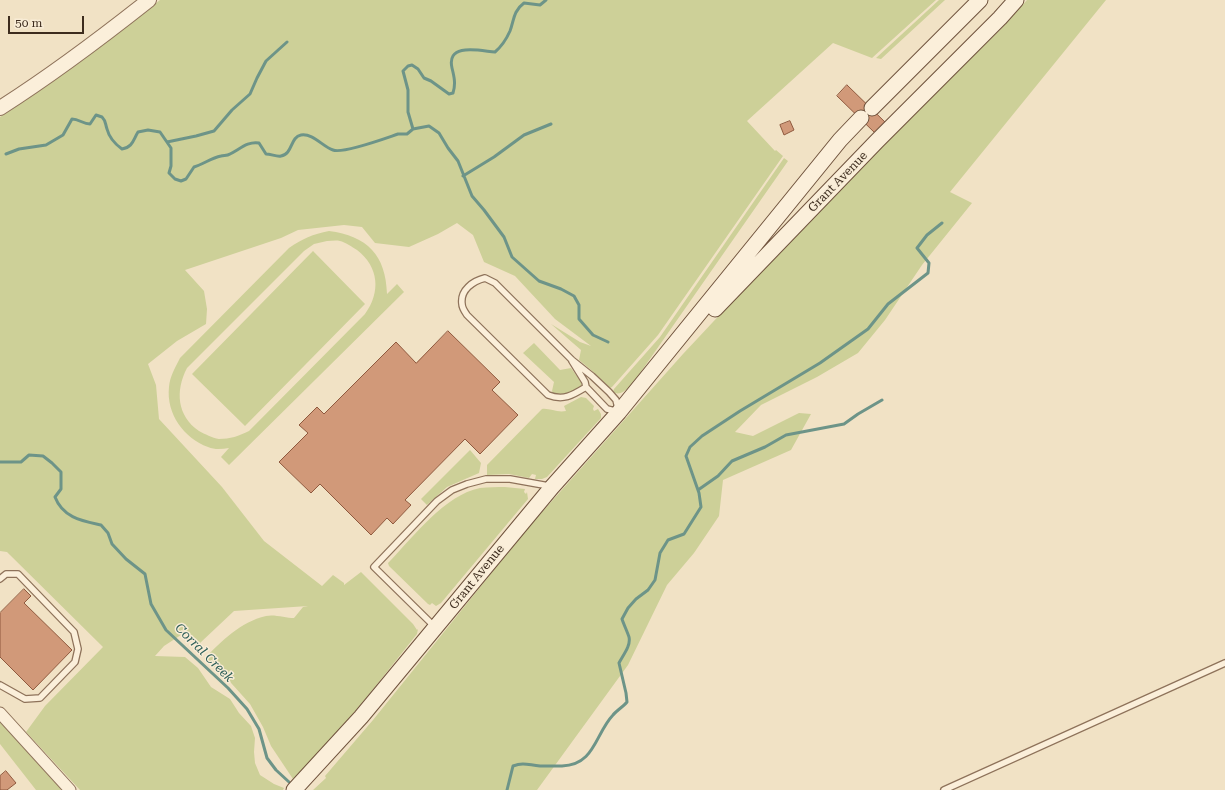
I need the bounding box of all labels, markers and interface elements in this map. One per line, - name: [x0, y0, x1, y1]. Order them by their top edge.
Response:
- scale bar: [10, 8, 86, 34]
- text: 50 m: [15, 16, 42, 30]
- street label: Grant Avenue: [805, 149, 871, 215]
- street label: Grant Avenue: [447, 542, 507, 612]
- water label: Corral Creek: [171, 620, 237, 686]

